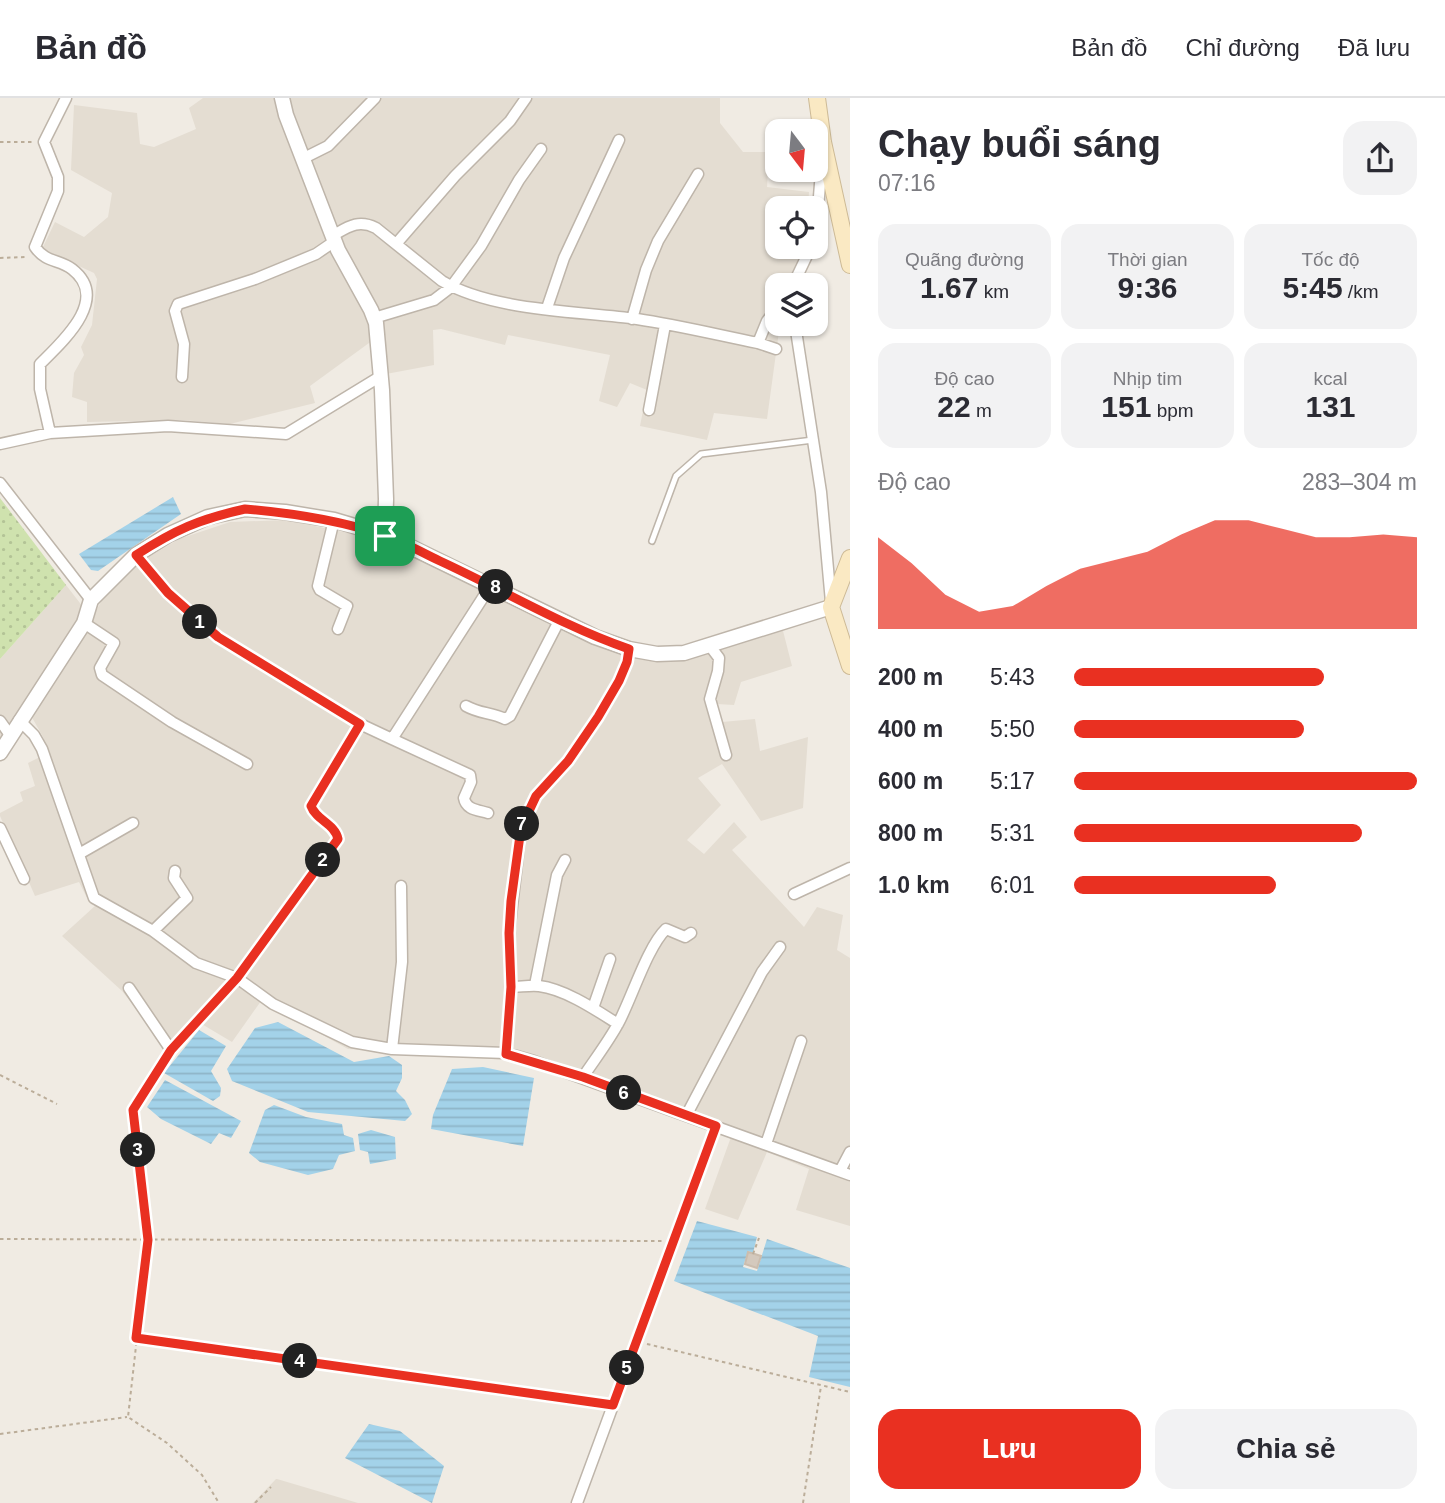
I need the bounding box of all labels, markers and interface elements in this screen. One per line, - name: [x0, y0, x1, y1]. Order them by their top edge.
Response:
- text: Bản đồ: [35, 29, 147, 66]
- text: Bản đồ: [1071, 34, 1147, 61]
- text: Chỉ đường: [1185, 34, 1300, 61]
- text: Đã lưu: [1338, 34, 1410, 61]
- north arrow: [765, 119, 828, 182]
- map controls: [765, 119, 828, 336]
- button: share: [1343, 121, 1417, 195]
- text: Chạy buổi sáng: [878, 123, 1161, 165]
- text: 07:16: [878, 170, 936, 196]
- button: locate: [765, 196, 828, 259]
- text: Quãng đường: [905, 249, 1024, 270]
- text: Thời gian: [1107, 249, 1188, 270]
- text: Tốc độ: [1301, 249, 1360, 270]
- text: 1.67: [920, 271, 978, 304]
- text: 9:36: [1117, 271, 1178, 304]
- text: 5:45: [1283, 271, 1343, 304]
- button: layers: [765, 273, 828, 336]
- text: km: [978, 281, 1009, 302]
- text: /km: [1343, 281, 1378, 302]
- text: Độ cao: [934, 368, 995, 389]
- text: Nhịp tim: [1113, 368, 1182, 389]
- text: kcal: [1314, 368, 1347, 389]
- text: 22: [937, 390, 971, 423]
- text: 151: [1101, 390, 1151, 423]
- text: 131: [1305, 390, 1356, 423]
- text: m: [971, 400, 992, 421]
- text: bpm: [1151, 400, 1194, 421]
- text: Độ cao: [878, 469, 951, 495]
- text: 283–304 m: [1302, 469, 1417, 495]
- pin: [355, 506, 415, 566]
- icon: arrive: [366, 517, 404, 555]
- pin: 8: [478, 570, 514, 604]
- text: 8: [490, 576, 501, 597]
- pin: 1: [182, 604, 218, 640]
- text: 1: [194, 611, 205, 632]
- text: 200 m: [878, 664, 943, 690]
- text: 5:43: [990, 664, 1035, 690]
- text: 400 m: [878, 716, 943, 742]
- text: 5:50: [990, 716, 1035, 742]
- text: 600 m: [878, 768, 943, 794]
- text: 5:17: [990, 768, 1035, 794]
- pin: 7: [504, 806, 540, 842]
- text: 7: [516, 813, 527, 834]
- text: 800 m: [878, 820, 943, 846]
- text: 5:31: [990, 820, 1035, 846]
- pin: 2: [306, 842, 340, 878]
- text: 2: [317, 849, 328, 870]
- text: 1.0 km: [878, 872, 950, 898]
- text: 6:01: [990, 872, 1035, 898]
- pin: 6: [606, 1076, 642, 1110]
- text: 6: [618, 1082, 629, 1103]
- pin: 3: [120, 1132, 156, 1168]
- text: 3: [132, 1139, 143, 1160]
- pin: 4: [282, 1344, 318, 1378]
- text: 4: [294, 1350, 305, 1371]
- pin: 5: [610, 1350, 644, 1386]
- text: 5: [621, 1357, 632, 1378]
- button: Lưu: [878, 1409, 1141, 1489]
- button: Chia sẻ: [1155, 1409, 1417, 1489]

